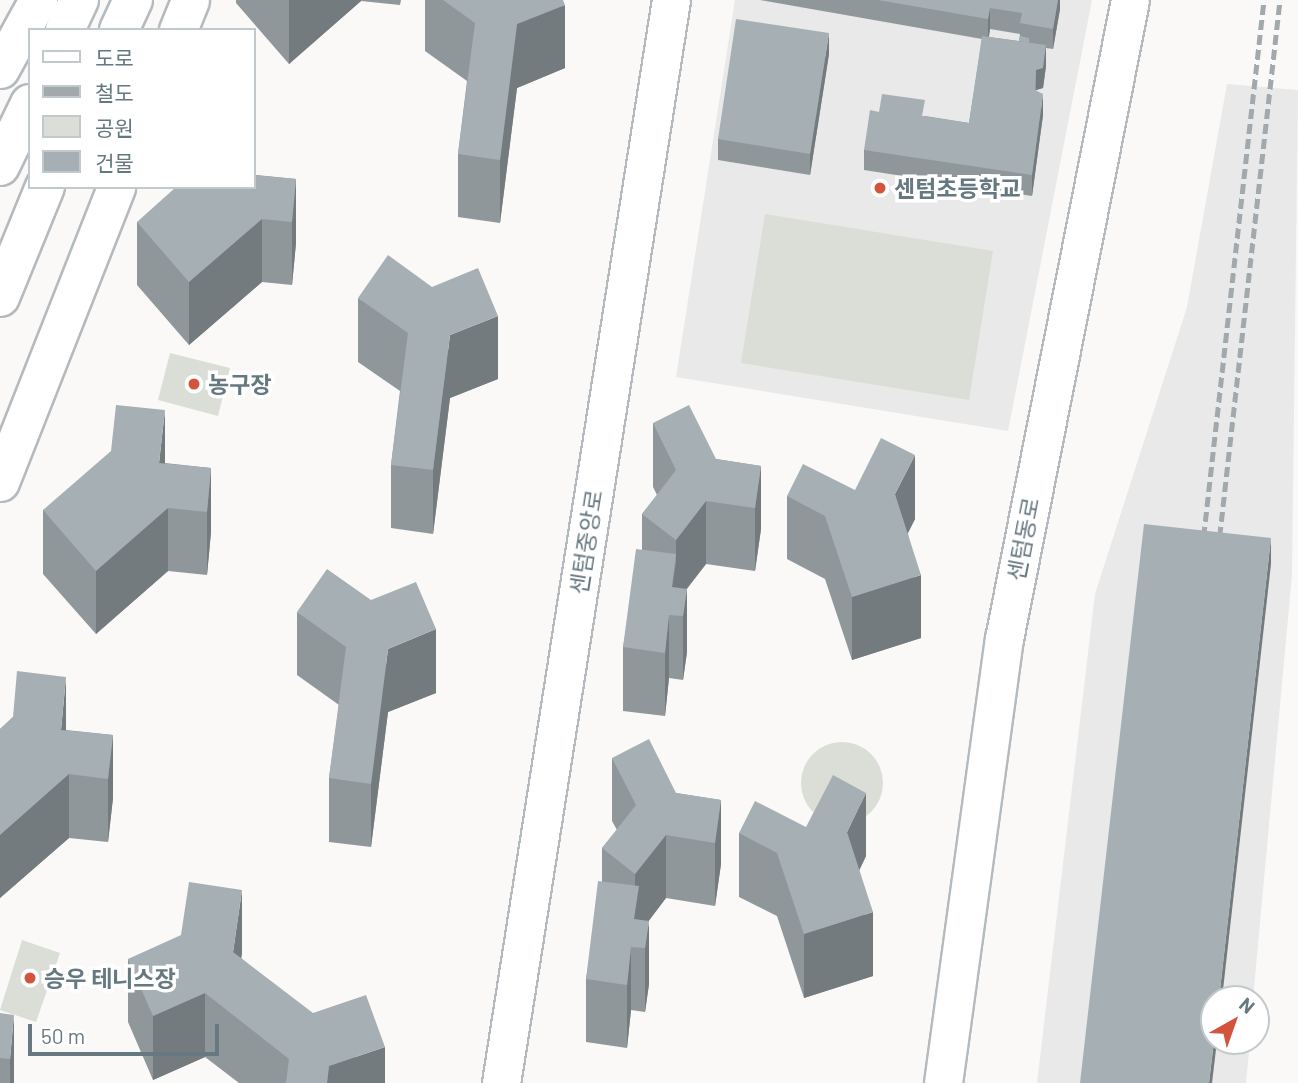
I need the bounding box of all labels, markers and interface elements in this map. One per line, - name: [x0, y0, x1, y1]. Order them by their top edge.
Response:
- legend: [28, 28, 256, 189]
- text: 도로: [95, 45, 134, 70]
- text: 철도: [95, 80, 134, 105]
- text: 공원: [95, 115, 134, 140]
- text: 건물: [95, 150, 134, 175]
- place label: 센텀초등학교: [894, 174, 1021, 202]
- marker: 센텀초등학교: [872, 180, 888, 196]
- place label: 농구장: [208, 370, 271, 398]
- marker: 농구장: [186, 376, 202, 392]
- street label: 센텀중앙로: [564, 488, 608, 596]
- street label: 센텀동로: [1001, 495, 1045, 583]
- place label: 승우 테니스장: [44, 964, 176, 992]
- marker: 승우 테니스장: [22, 970, 38, 986]
- north arrow: [1200, 985, 1270, 1055]
- text: N: [1235, 992, 1260, 1018]
- scale bar: [32, 1010, 222, 1054]
- text: 50 m: [41, 1023, 85, 1048]

